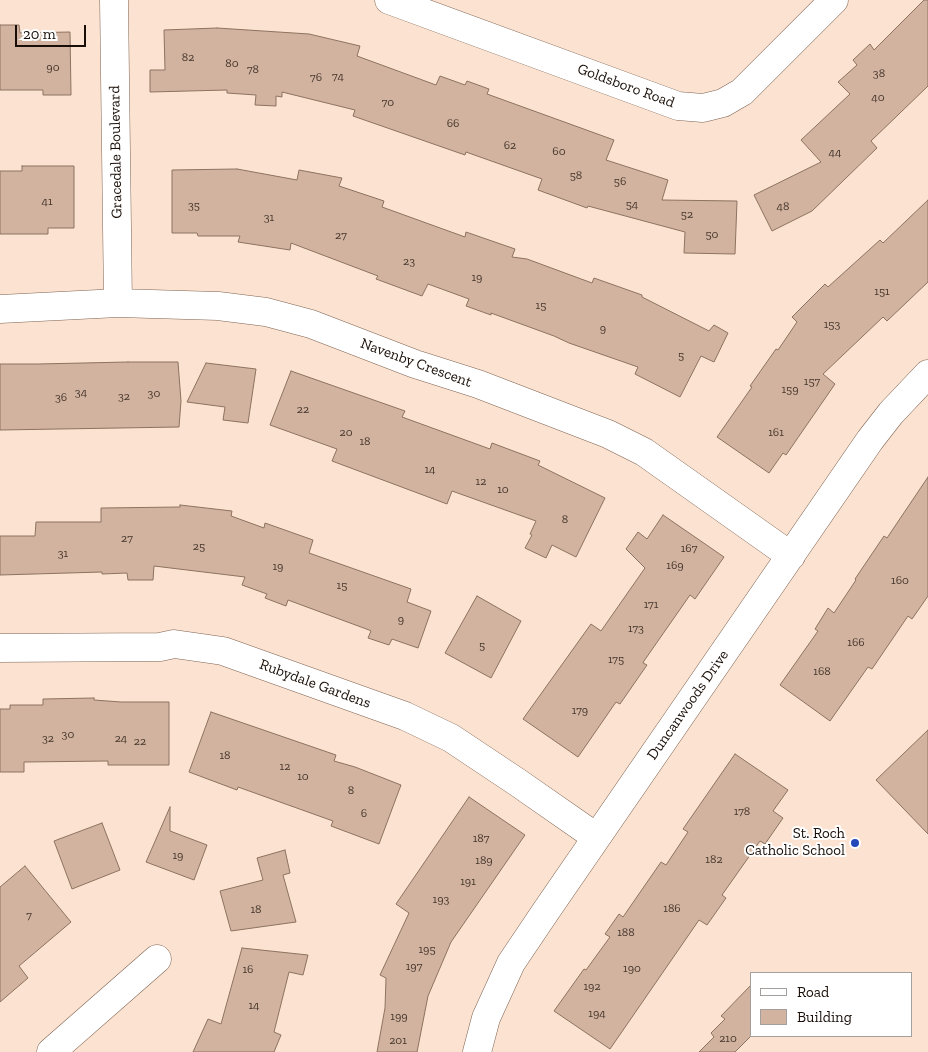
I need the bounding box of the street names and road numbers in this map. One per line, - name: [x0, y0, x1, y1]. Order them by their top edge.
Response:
- street label: Goldsboro Road: [575, 60, 677, 112]
- street label: Gracedale Boulevard: [106, 85, 126, 219]
- street label: Navenby Crescent: [358, 334, 474, 392]
- street label: Duncanwoods Drive: [643, 646, 733, 764]
- street label: Rubydale Gardens: [257, 656, 373, 712]

